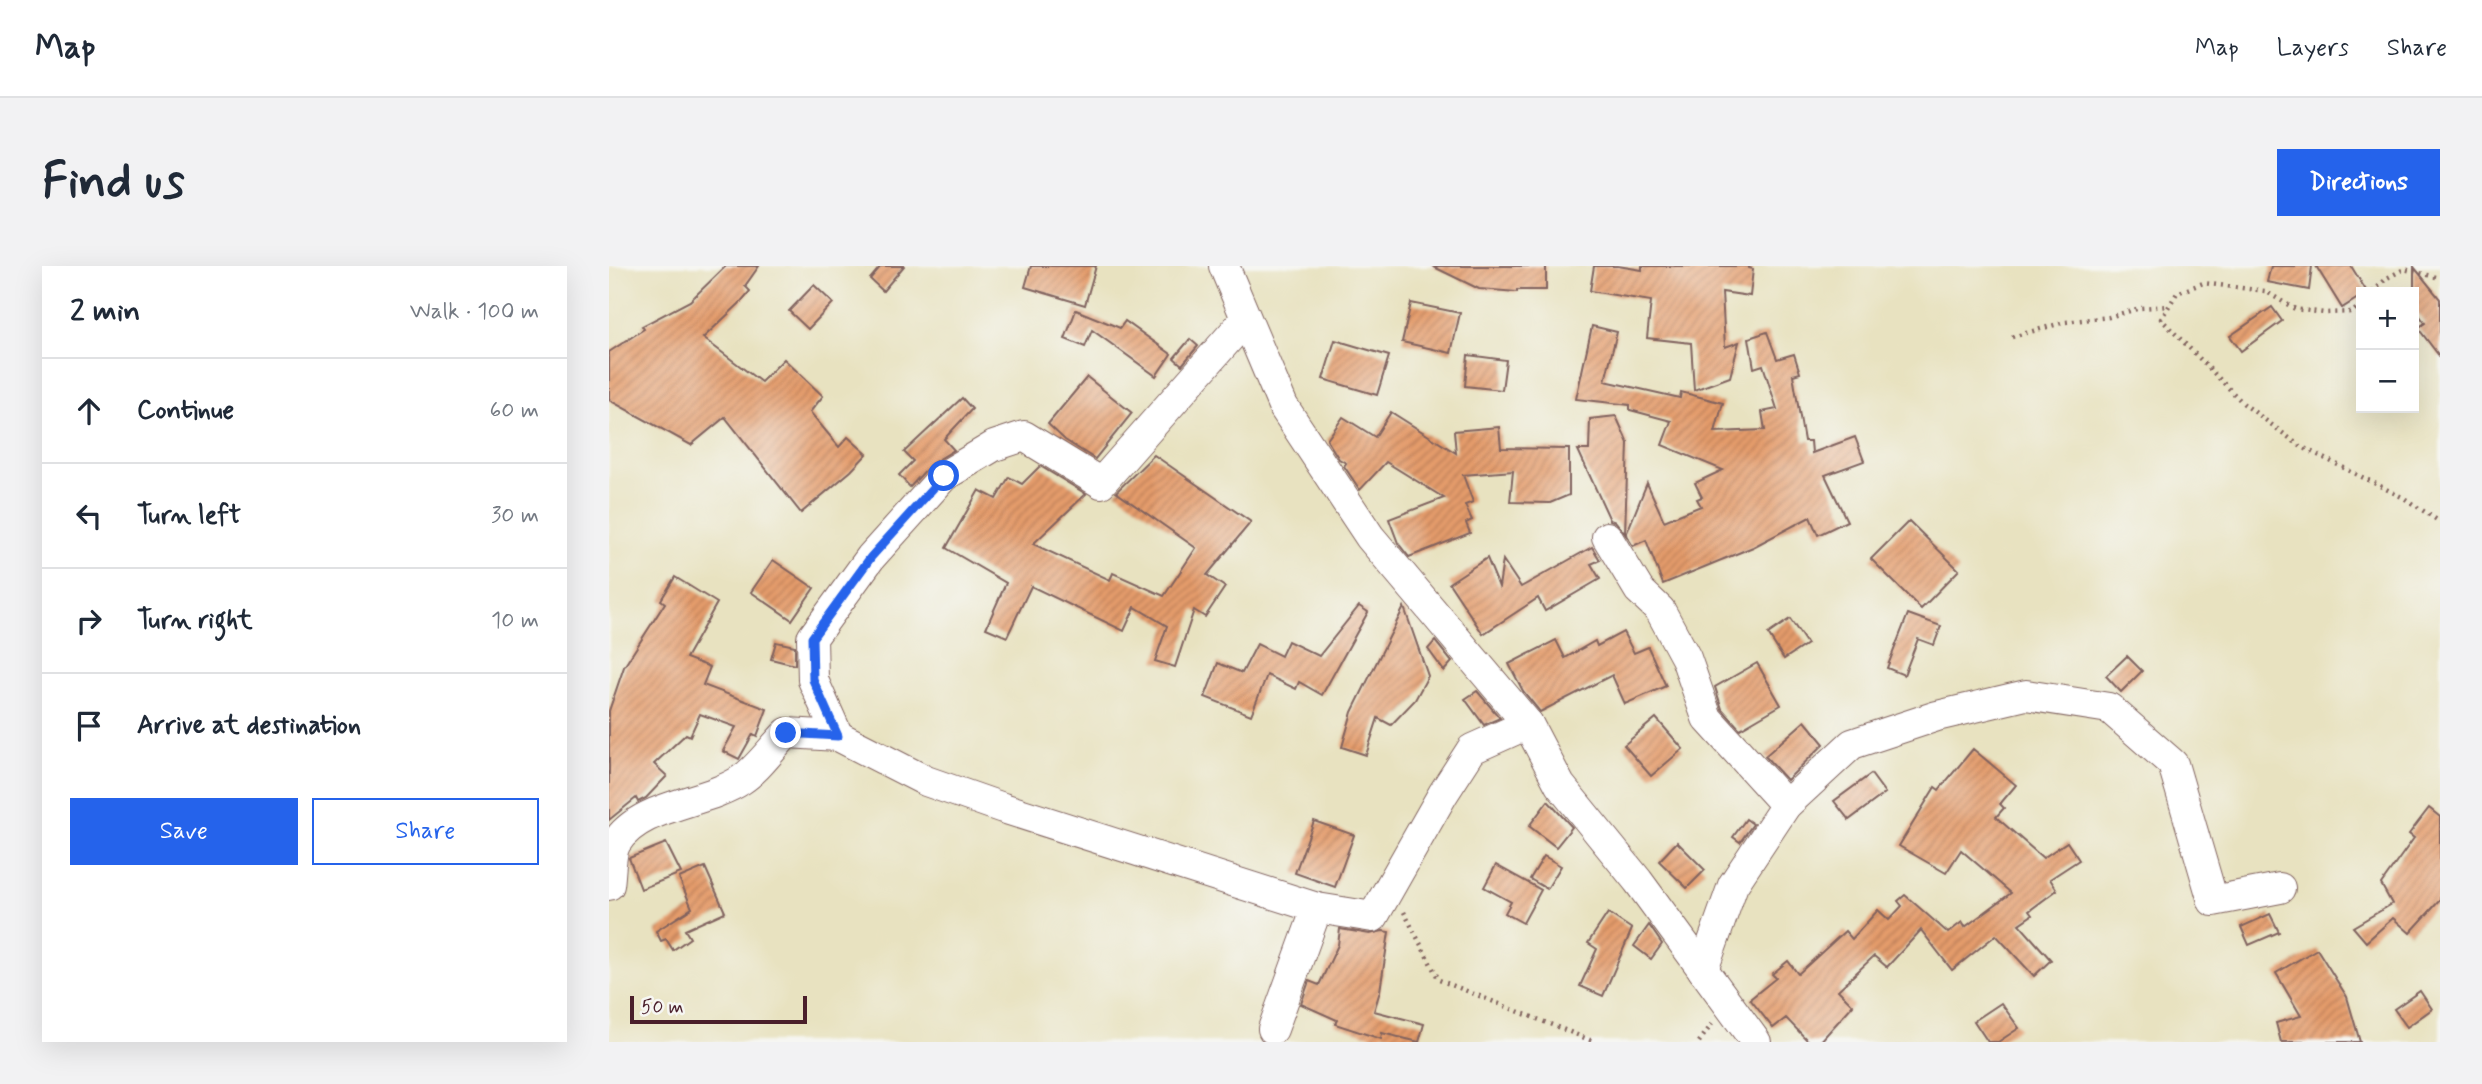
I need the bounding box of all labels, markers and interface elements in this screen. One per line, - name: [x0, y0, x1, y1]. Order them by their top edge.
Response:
- text: Map: [35, 26, 95, 70]
- text: Map: [2195, 33, 2239, 64]
- text: Layers: [2277, 33, 2349, 64]
- text: Share: [2387, 33, 2447, 64]
- button: Directions: [2277, 149, 2440, 216]
- text: Find us: [42, 150, 185, 215]
- map controls: [2356, 287, 2419, 413]
- button: +: [2356, 287, 2419, 350]
- text: 2 min: [70, 292, 140, 331]
- text: Walk · 100 m: [410, 297, 539, 327]
- button: −: [2356, 350, 2419, 413]
- icon: ahead: [70, 392, 108, 430]
- text: Continue: [137, 394, 234, 428]
- text: 60 m: [490, 396, 539, 426]
- route start: [928, 460, 959, 491]
- icon: left: [70, 497, 108, 535]
- text: Turn left: [137, 499, 241, 533]
- text: 30 m: [491, 501, 539, 531]
- icon: right: [70, 602, 108, 640]
- text: Turn right: [137, 604, 253, 638]
- text: 10 m: [491, 606, 539, 636]
- icon: arrive: [70, 707, 108, 745]
- text: Arrive at destination: [137, 709, 361, 743]
- route end: [770, 717, 801, 748]
- button: Save: [70, 798, 298, 865]
- button: Share: [312, 798, 539, 865]
- scale bar: [630, 993, 807, 1025]
- text: 50 m: [641, 995, 684, 1020]

